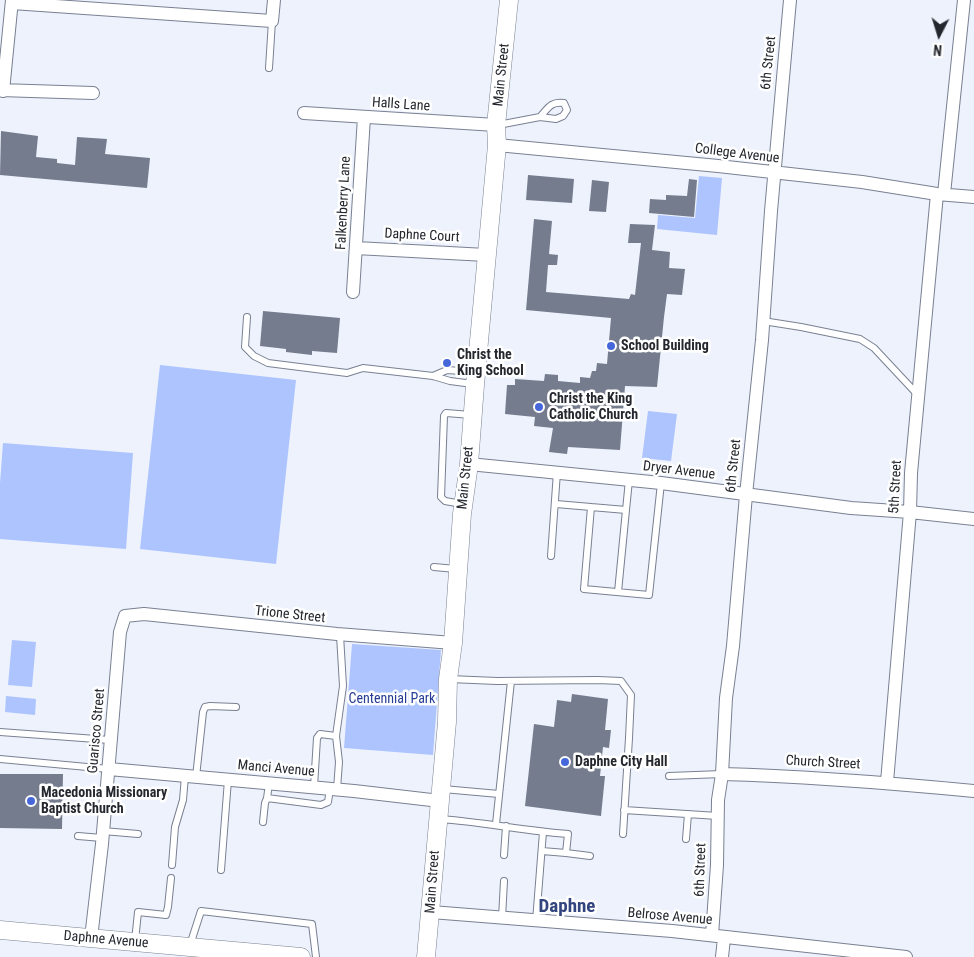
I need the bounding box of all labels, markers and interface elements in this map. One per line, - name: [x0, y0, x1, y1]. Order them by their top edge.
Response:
- north arrow: [914, 10, 964, 60]
- street label: 6th Street: [758, 35, 780, 91]
- text: N: [933, 42, 943, 58]
- street label: Main Street: [490, 43, 514, 107]
- street label: Halls Lane: [371, 95, 431, 115]
- street label: College Avenue: [694, 140, 780, 168]
- street label: Falkenberry Lane: [333, 156, 355, 250]
- street label: Daphne Court: [384, 226, 460, 246]
- place label: School Building: [621, 338, 709, 354]
- marker: School Building: [605, 340, 617, 352]
- place label: Christ the King School: [457, 347, 524, 380]
- marker: Christ the King School: [441, 357, 453, 369]
- place label: Christ the King Catholic Church: [549, 391, 638, 424]
- marker: Christ the King Catholic Church: [533, 401, 545, 413]
- street label: 6th Street: [723, 438, 745, 494]
- street label: Main Street: [454, 446, 478, 510]
- street label: Dryer Avenue: [642, 458, 716, 484]
- street label: 5th Street: [886, 460, 906, 514]
- street label: Trione Street: [254, 603, 326, 627]
- street label: Guarisco Street: [85, 688, 109, 774]
- park label: Centennial Park: [349, 691, 435, 707]
- street label: Church Street: [785, 753, 861, 773]
- place label: Daphne City Hall: [575, 754, 668, 770]
- marker: Daphne City Hall: [559, 756, 571, 768]
- street label: Manci Avenue: [237, 757, 315, 781]
- place label: Macedonia Missionary Baptist Church: [41, 785, 167, 818]
- marker: Macedonia Missionary Baptist Church: [25, 795, 37, 807]
- street label: 6th Street: [692, 843, 710, 897]
- street label: Main Street: [422, 850, 444, 914]
- district label: Daphne: [539, 896, 595, 918]
- street label: Belrose Avenue: [627, 905, 713, 929]
- street label: Daphne Avenue: [63, 928, 149, 952]

